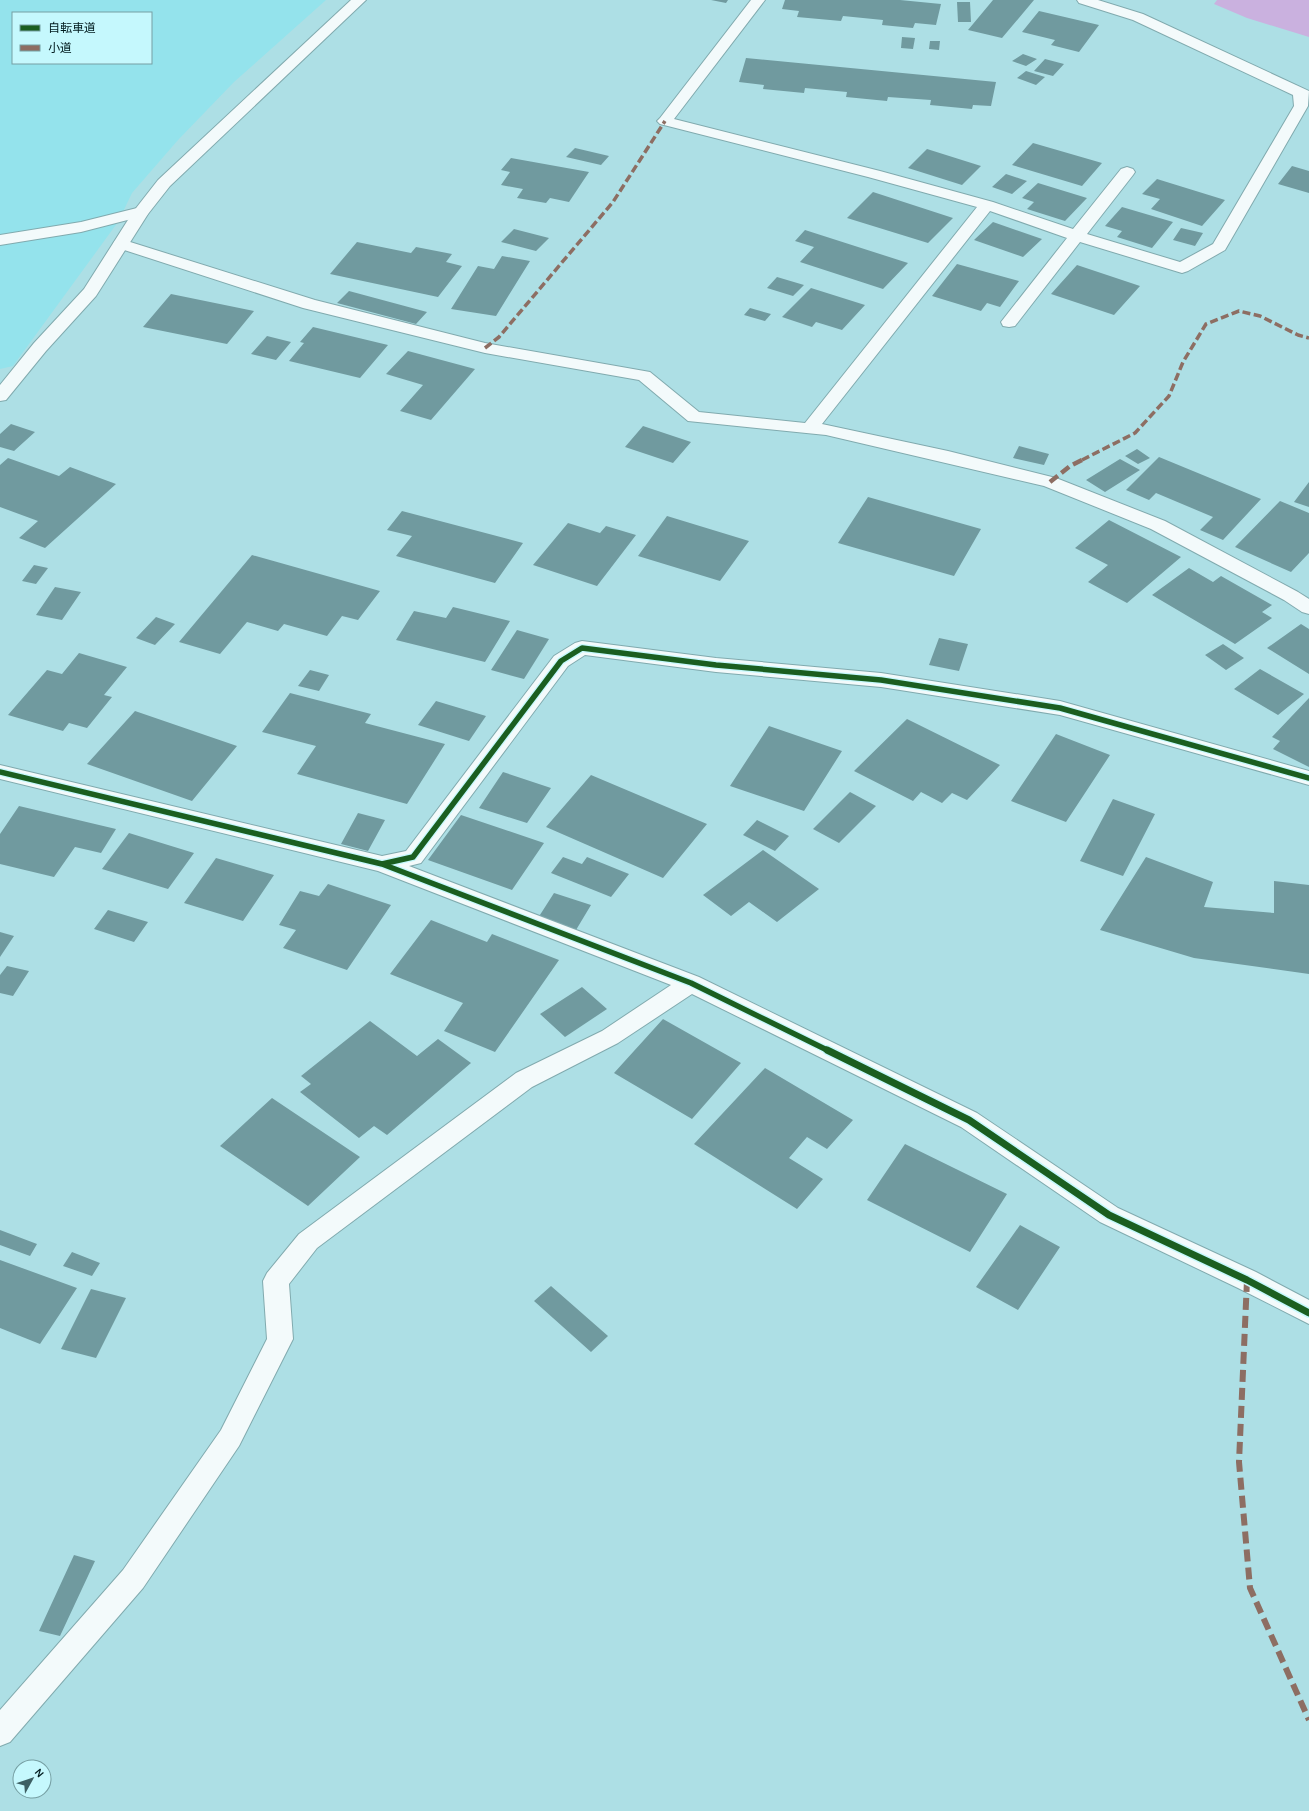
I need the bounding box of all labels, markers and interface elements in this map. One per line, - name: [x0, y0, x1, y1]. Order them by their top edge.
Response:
- legend: [12, 12, 152, 64]
- text: 自転車道: [48, 21, 96, 35]
- text: 小道: [48, 41, 72, 55]
- north arrow: [12, 1759, 52, 1799]
- text: N: [32, 1766, 47, 1780]

